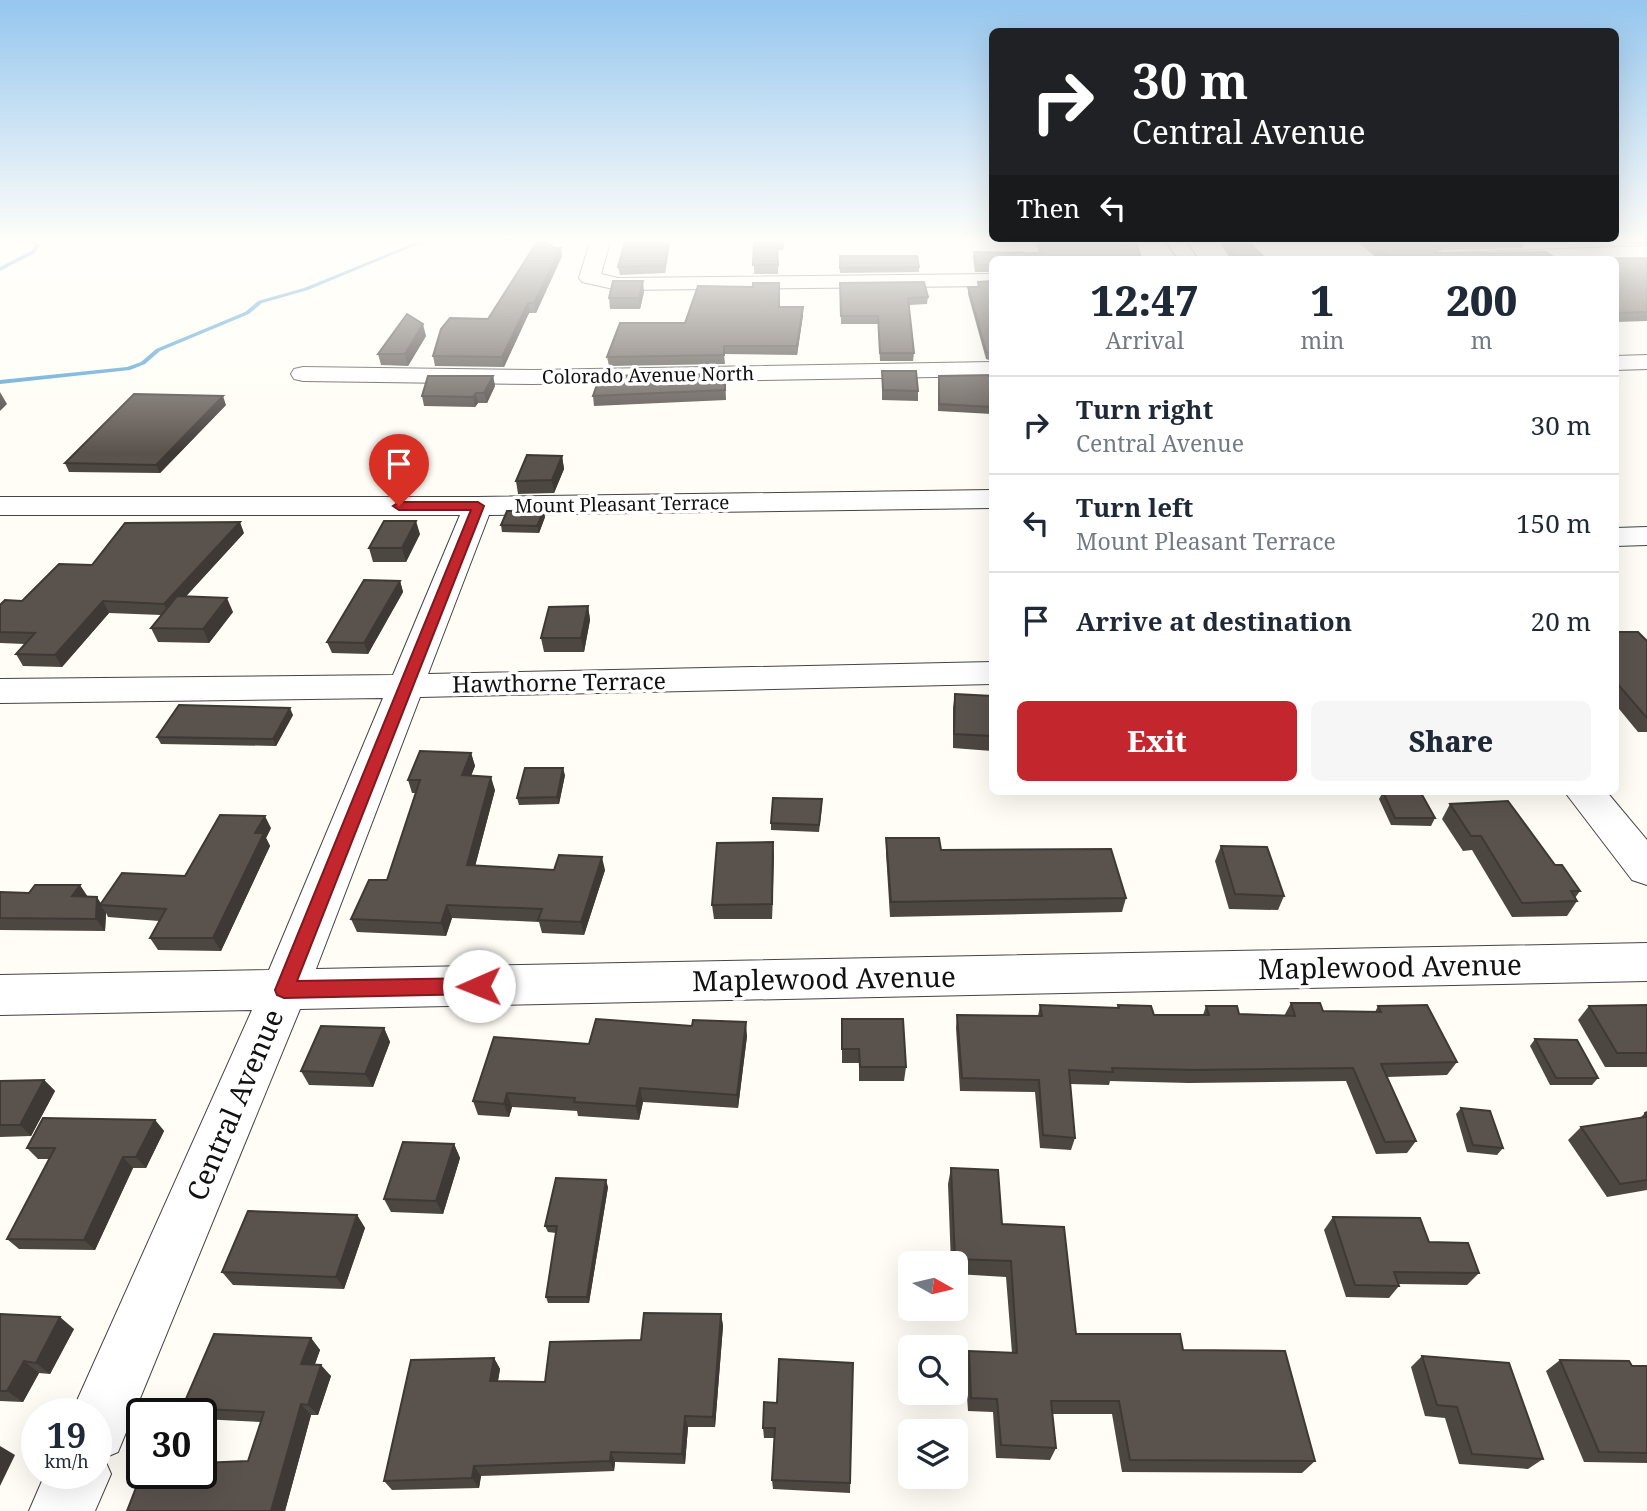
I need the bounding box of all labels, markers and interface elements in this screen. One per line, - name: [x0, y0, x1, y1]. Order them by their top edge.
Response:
- text: 30 m: [1132, 47, 1248, 113]
- icon: right: [1017, 56, 1108, 147]
- text: Central Avenue: [1132, 110, 1366, 153]
- icon: left: [1094, 189, 1132, 227]
- text: Then: [1017, 190, 1080, 226]
- text: 12:47: [1091, 271, 1199, 328]
- text: 1: [1311, 271, 1334, 328]
- text: 200: [1446, 271, 1517, 328]
- text: Arrival: [1105, 324, 1184, 356]
- text: min: [1300, 324, 1344, 356]
- text: m: [1471, 324, 1493, 356]
- street label: Colorado Avenue North: [542, 360, 754, 390]
- text: Turn right: [1076, 391, 1213, 427]
- icon: right: [1017, 406, 1055, 444]
- text: 30 m: [1531, 407, 1591, 443]
- text: Central Avenue: [1076, 427, 1244, 459]
- pin: [369, 434, 429, 506]
- icon: arrive: [380, 445, 418, 483]
- street label: Mount Pleasant Terrace: [514, 489, 730, 519]
- text: Turn left: [1076, 489, 1193, 525]
- icon: left: [1017, 504, 1055, 542]
- text: 150 m: [1516, 505, 1591, 541]
- text: Mount Pleasant Terrace: [1076, 525, 1336, 557]
- icon: arrive: [1017, 602, 1055, 640]
- text: Arrive at destination: [1076, 603, 1352, 639]
- text: 20 m: [1531, 603, 1591, 639]
- street label: Hawthorne Terrace: [452, 664, 666, 700]
- button: Exit: [1017, 701, 1297, 781]
- button: Share: [1311, 701, 1591, 781]
- street label: Maplewood Avenue: [1258, 945, 1522, 987]
- position arrow: [442, 949, 516, 1023]
- street label: Maplewood Avenue: [692, 957, 956, 999]
- street label: Central Avenue: [177, 1003, 292, 1206]
- north arrow: [898, 1251, 968, 1321]
- map controls: [898, 1251, 968, 1489]
- button: search: [898, 1335, 968, 1405]
- speed limit sign: 30: [126, 1398, 217, 1489]
- text: 19: [47, 1411, 86, 1458]
- button: layers: [898, 1419, 968, 1489]
- text: km/h: [44, 1449, 89, 1473]

